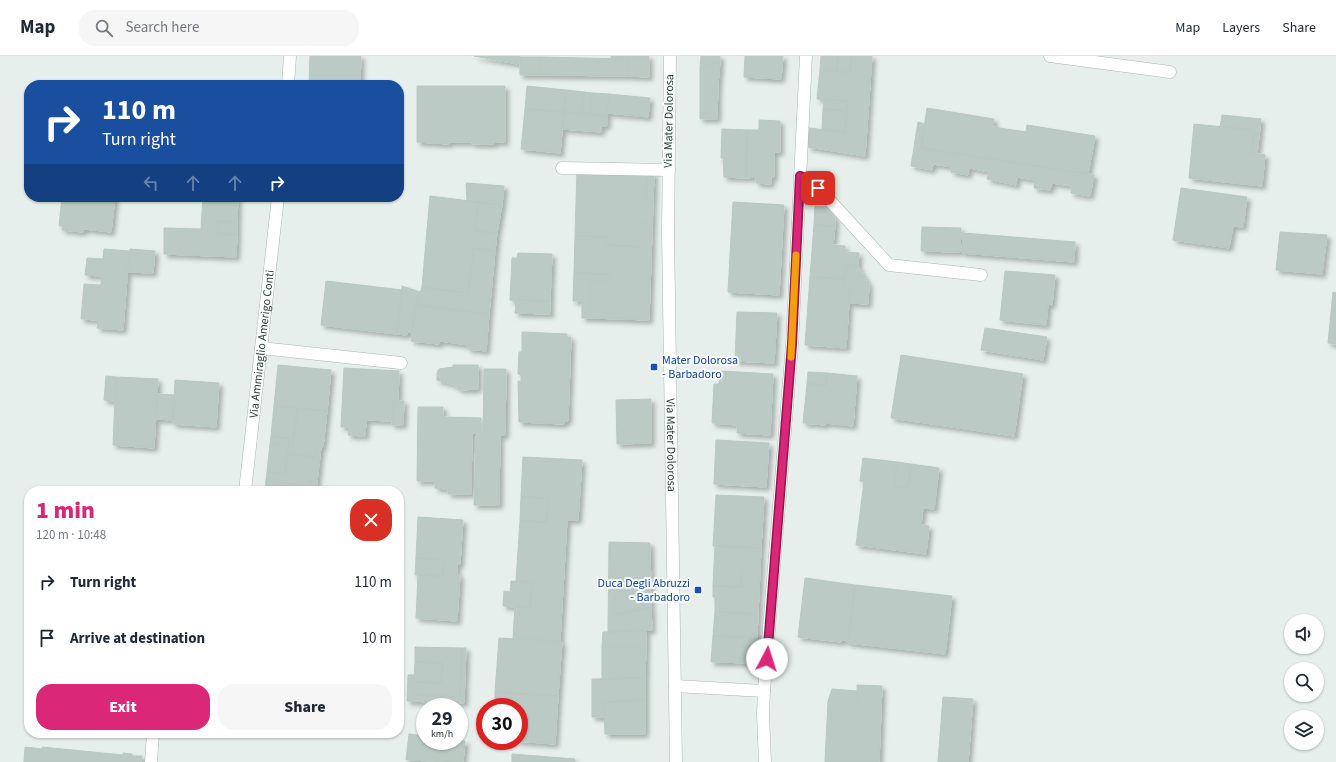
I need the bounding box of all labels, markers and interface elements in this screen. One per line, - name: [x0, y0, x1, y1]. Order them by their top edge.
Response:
- search box: [79, 10, 359, 46]
- text: Map: [20, 14, 55, 41]
- icon: search: [93, 17, 115, 39]
- text: Search here: [125, 17, 199, 38]
- text: Map: [1175, 18, 1200, 38]
- text: Layers: [1222, 18, 1260, 38]
- text: Share: [1282, 18, 1316, 38]
- street label: Via Mater Dolorosa: [660, 74, 678, 168]
- text: 110 m: [102, 90, 176, 130]
- icon: right: [36, 96, 88, 148]
- text: Turn right: [102, 127, 176, 152]
- pin: [801, 171, 835, 205]
- icon: left: [140, 172, 162, 194]
- icon: ahead: [182, 172, 204, 194]
- icon: ahead: [224, 172, 246, 194]
- icon: right: [266, 172, 288, 194]
- icon: arrive: [807, 177, 829, 199]
- street label: Via Ammiraglio Amerigo Conti: [245, 269, 278, 419]
- place label: Mater Dolorosa - Barbadoro: [662, 352, 738, 383]
- marker: Mater Dolorosa - Barbadoro: [649, 362, 659, 372]
- street label: Via Mater Dolorosa: [662, 398, 680, 492]
- text: 1 min: [36, 493, 95, 528]
- button: close: [350, 499, 392, 541]
- text: 120 m · 10:48: [36, 526, 106, 544]
- icon: right: [36, 571, 58, 593]
- text: Turn right: [70, 572, 136, 593]
- text: 110 m: [354, 572, 392, 593]
- place label: Duca Degli Abruzzi - Barbadoro: [598, 575, 690, 606]
- marker: Duca Degli Abruzzi - Barbadoro: [693, 585, 703, 595]
- map controls: [1284, 614, 1324, 750]
- button: sound: [1284, 614, 1324, 654]
- icon: arrive: [36, 627, 58, 649]
- text: Arrive at destination: [70, 628, 205, 649]
- text: 10 m: [362, 628, 392, 649]
- position arrow: [746, 638, 788, 680]
- button: search: [1284, 662, 1324, 702]
- button: Exit: [36, 684, 210, 730]
- button: Share: [218, 684, 392, 730]
- speed limit sign: 30: [476, 698, 528, 750]
- text: 29: [431, 705, 453, 733]
- button: layers: [1284, 710, 1324, 750]
- text: km/h: [431, 727, 453, 741]

